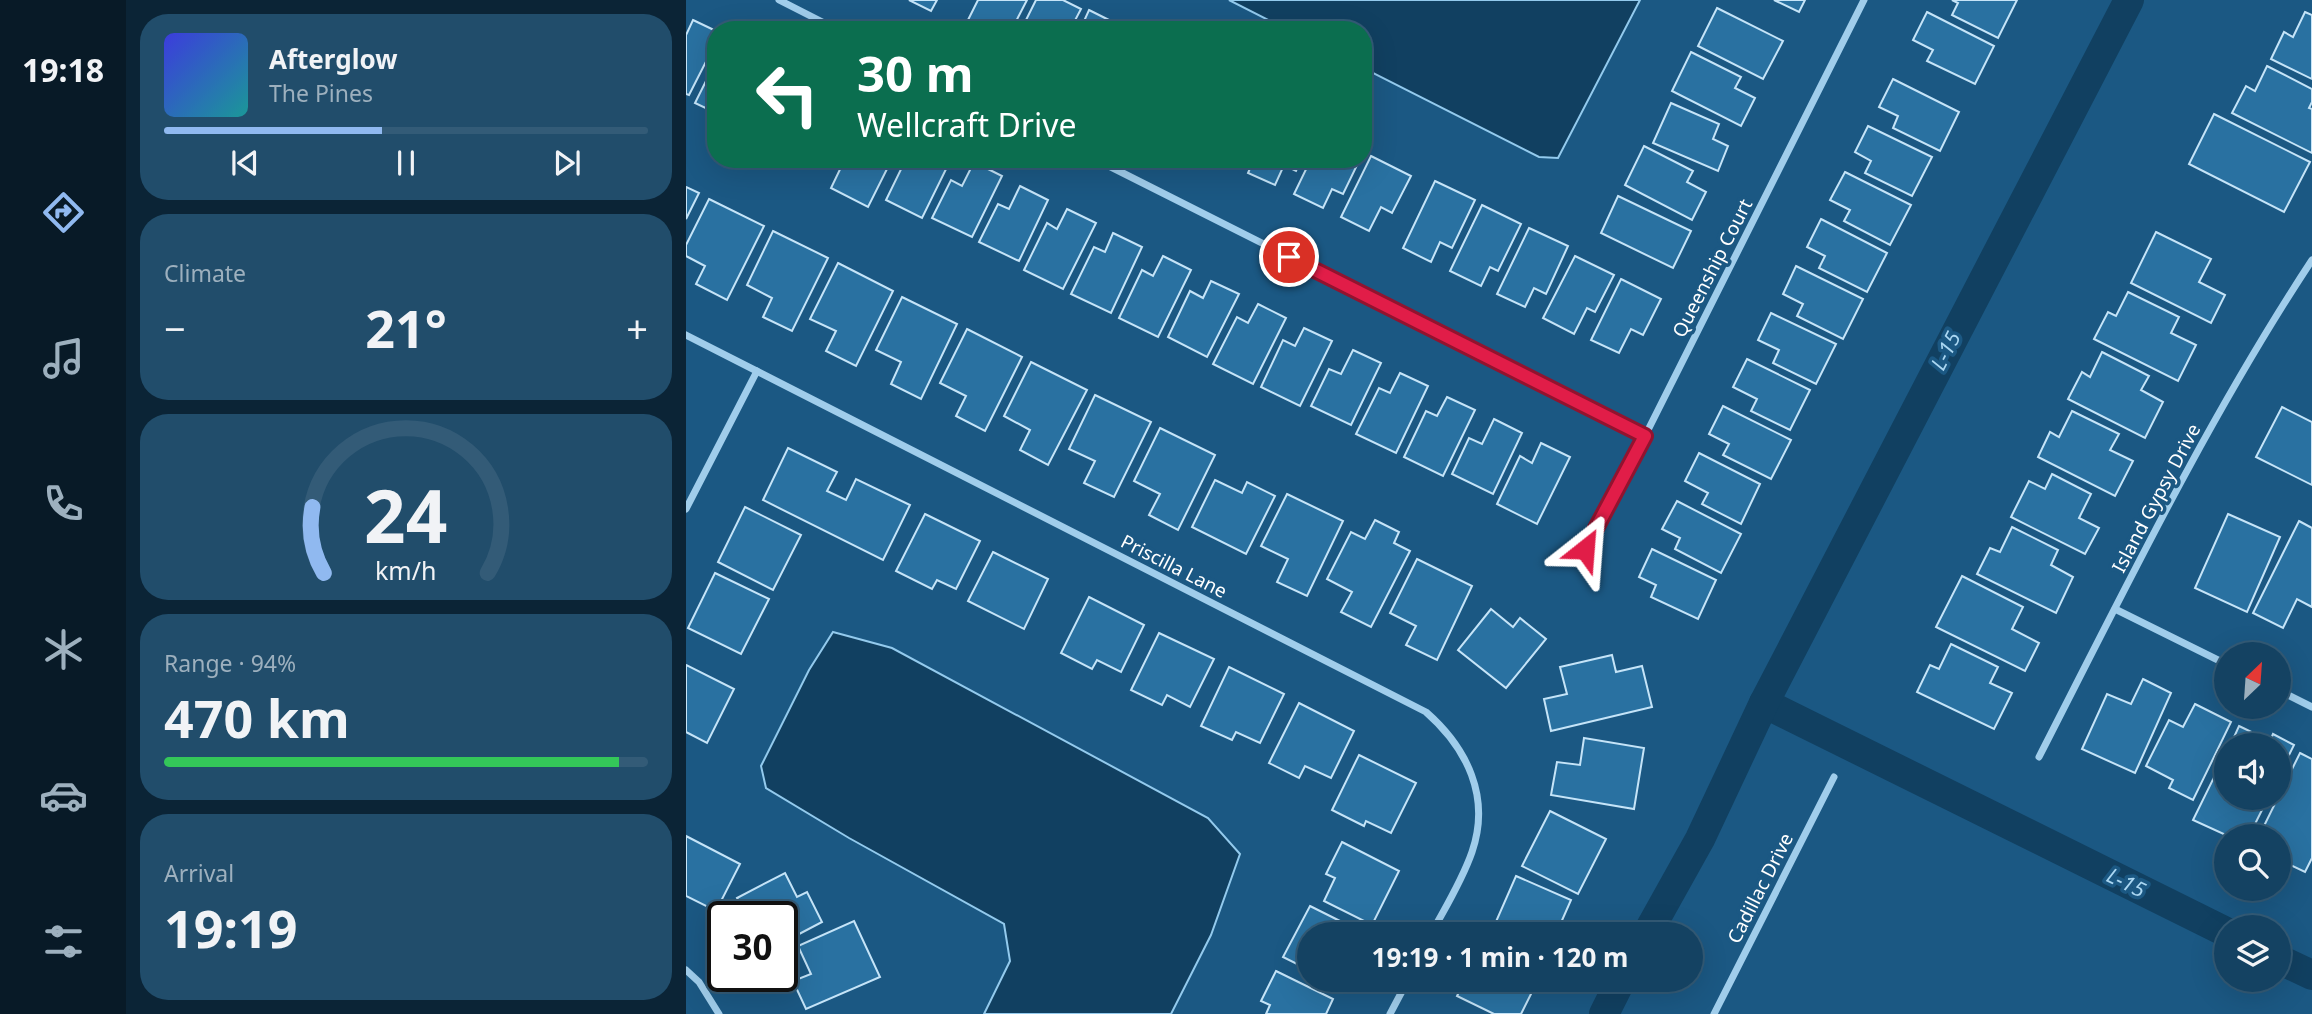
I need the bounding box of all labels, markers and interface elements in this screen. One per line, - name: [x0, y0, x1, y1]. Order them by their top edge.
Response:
- text: 30 m: [857, 40, 974, 106]
- text: Afterglow: [269, 41, 397, 77]
- text: 19:18: [22, 48, 104, 91]
- icon: left: [742, 49, 833, 140]
- text: The Pines: [269, 77, 373, 109]
- text: Wellcraft Drive: [857, 103, 1077, 146]
- icon: previous: [226, 144, 264, 182]
- icon: pause: [387, 144, 425, 182]
- icon: next: [548, 144, 586, 182]
- icon: directions: [39, 188, 88, 237]
- street label: Queenship Court: [1666, 194, 1758, 342]
- pin: [1259, 227, 1319, 287]
- icon: arrive: [1270, 238, 1308, 276]
- text: Climate: [164, 257, 246, 289]
- text: 21°: [365, 292, 447, 363]
- text: −: [164, 302, 186, 354]
- text: +: [626, 302, 648, 354]
- water label: L-15: [1924, 326, 1967, 375]
- icon: music: [39, 334, 88, 383]
- street label: Island Gypsy Drive: [2106, 419, 2206, 577]
- text: 24: [364, 465, 448, 564]
- icon: phone: [39, 479, 88, 528]
- position arrow: [1548, 512, 1622, 586]
- street label: Priscilla Lane: [1116, 528, 1232, 604]
- text: km/h: [375, 553, 437, 587]
- icon: climate: [39, 625, 88, 674]
- north arrow: [2214, 642, 2291, 719]
- map controls: [2214, 642, 2291, 992]
- text: Range · 94%: [164, 647, 296, 679]
- text: 470 km: [164, 682, 350, 753]
- button: sound: [2214, 733, 2291, 810]
- icon: car: [39, 771, 88, 820]
- button: search: [2214, 824, 2291, 901]
- street label: Cadillac Drive: [1721, 828, 1799, 948]
- text: Arrival: [164, 857, 234, 889]
- water label: L-15: [2102, 861, 2151, 904]
- text: 19:19: [164, 892, 298, 963]
- speed limit sign: 30: [707, 901, 798, 992]
- button: layers: [2214, 915, 2291, 992]
- icon: filters: [39, 917, 88, 966]
- text: 19:19 · 1 min · 120 m: [1372, 939, 1628, 975]

